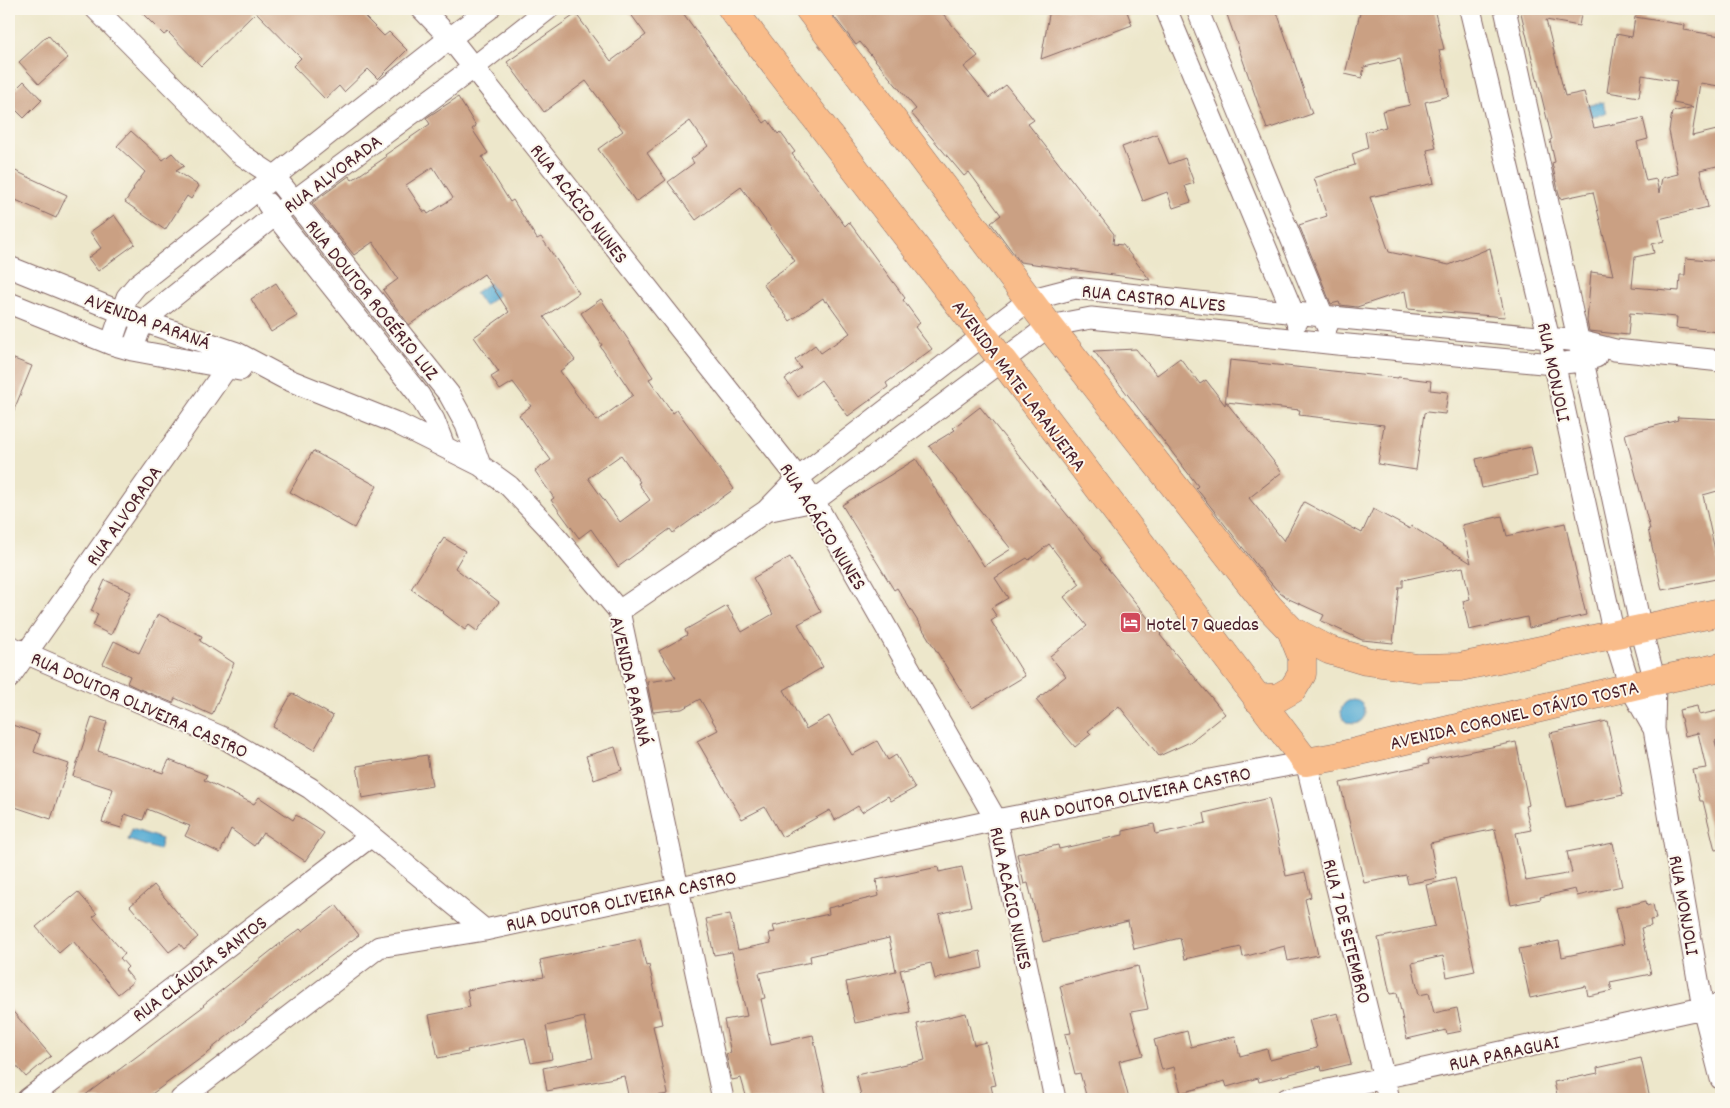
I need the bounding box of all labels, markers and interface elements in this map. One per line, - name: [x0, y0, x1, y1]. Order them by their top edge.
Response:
- street label: RUA ALVORADA: [279, 129, 389, 222]
- street label: RUA ACÁCIO NUNES: [522, 139, 633, 271]
- street label: RUA DOUTOR ROGÉRIO LUZ: [297, 215, 444, 387]
- street label: RUA CASTRO ALVES: [1080, 278, 1227, 321]
- street label: AVENIDA PARANÁ: [80, 287, 214, 359]
- street label: AVENIDA MATE LARANJEIRA: [944, 295, 1092, 479]
- street label: RUA MONJOLI: [1528, 320, 1576, 425]
- street label: RUA ACÁCIO NUNES: [771, 458, 872, 597]
- street label: RUA ALVORADA: [80, 461, 171, 573]
- hotel icon: Hotel 7 Quedas: [1118, 611, 1142, 635]
- place label: Hotel 7 Quedas: [1146, 612, 1259, 640]
- street label: AVENIDA PARANÁ: [601, 614, 658, 749]
- street label: RUA DOUTOR OLIVEIRA CASTRO: [26, 646, 252, 767]
- street label: AVENIDA CORONEL OTÁVIO TOSTA: [1387, 675, 1642, 759]
- street label: RUA DOUTOR OLIVEIRA CASTRO: [1018, 761, 1254, 833]
- street label: RUA ACÁCIO NUNES: [980, 825, 1038, 973]
- street label: RUA MONJOLI: [1659, 853, 1705, 958]
- street label: RUA 7 DE SETEMBRO: [1314, 856, 1377, 1007]
- street label: RUA DOUTOR OLIVEIRA CASTRO: [504, 865, 739, 941]
- street label: RUA CLÁUDIA SANTOS: [127, 910, 274, 1031]
- street label: RUA PARAGUAI: [1447, 1030, 1563, 1080]

